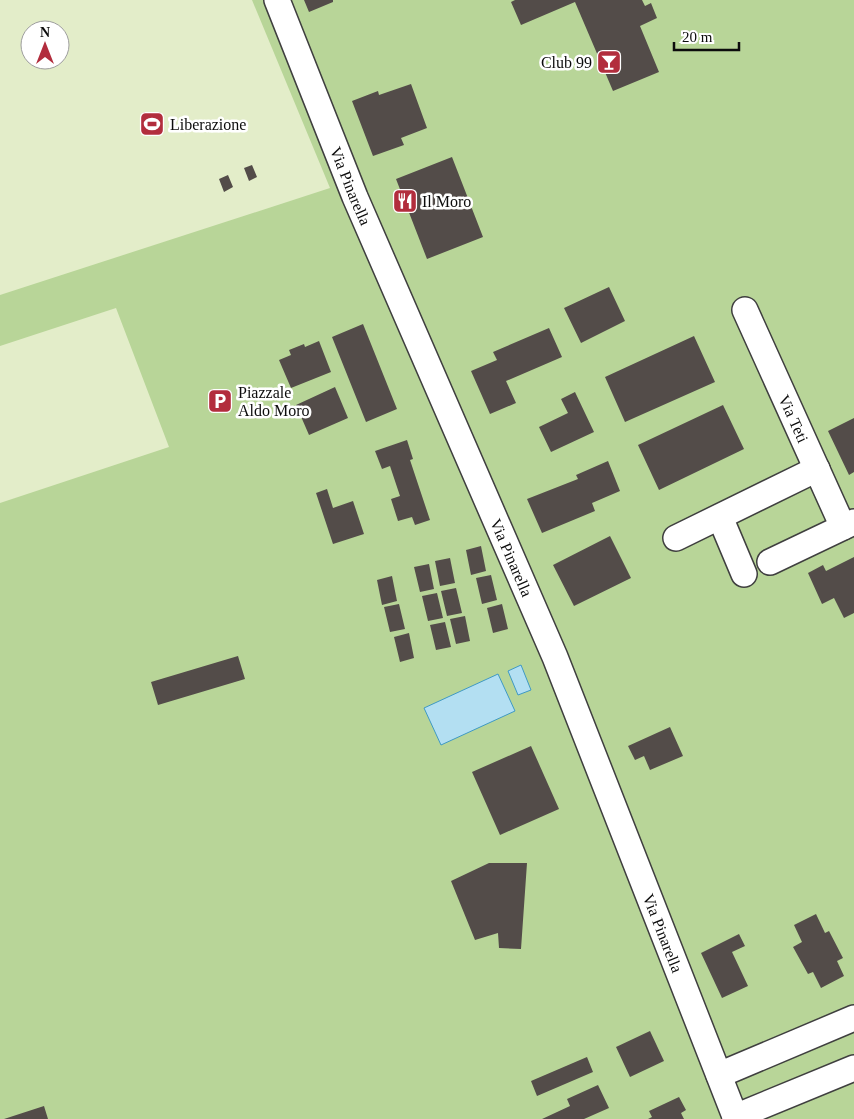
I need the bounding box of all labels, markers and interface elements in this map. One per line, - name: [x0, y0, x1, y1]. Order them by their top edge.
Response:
- north arrow: [20, 20, 70, 70]
- scale bar: [674, 20, 739, 52]
- text: N: [40, 25, 50, 40]
- text: 20 m: [682, 29, 713, 45]
- bar icon: Club 99: [596, 49, 622, 75]
- place label: Club 99: [541, 54, 592, 71]
- sports icon: Liberazione: [139, 111, 165, 137]
- place label: Liberazione: [170, 116, 246, 133]
- street label: Via Pinarella: [327, 144, 375, 228]
- restaurant icon: Il Moro: [392, 188, 418, 214]
- place label: Il Moro: [422, 193, 471, 210]
- place label: Piazzale Aldo Moro: [238, 384, 310, 419]
- parking icon: Piazzale Aldo Moro: [207, 388, 233, 414]
- street label: Via Teti: [776, 392, 812, 445]
- street label: Via Pinarella: [487, 516, 536, 599]
- street label: Via Pinarella: [640, 891, 686, 975]

